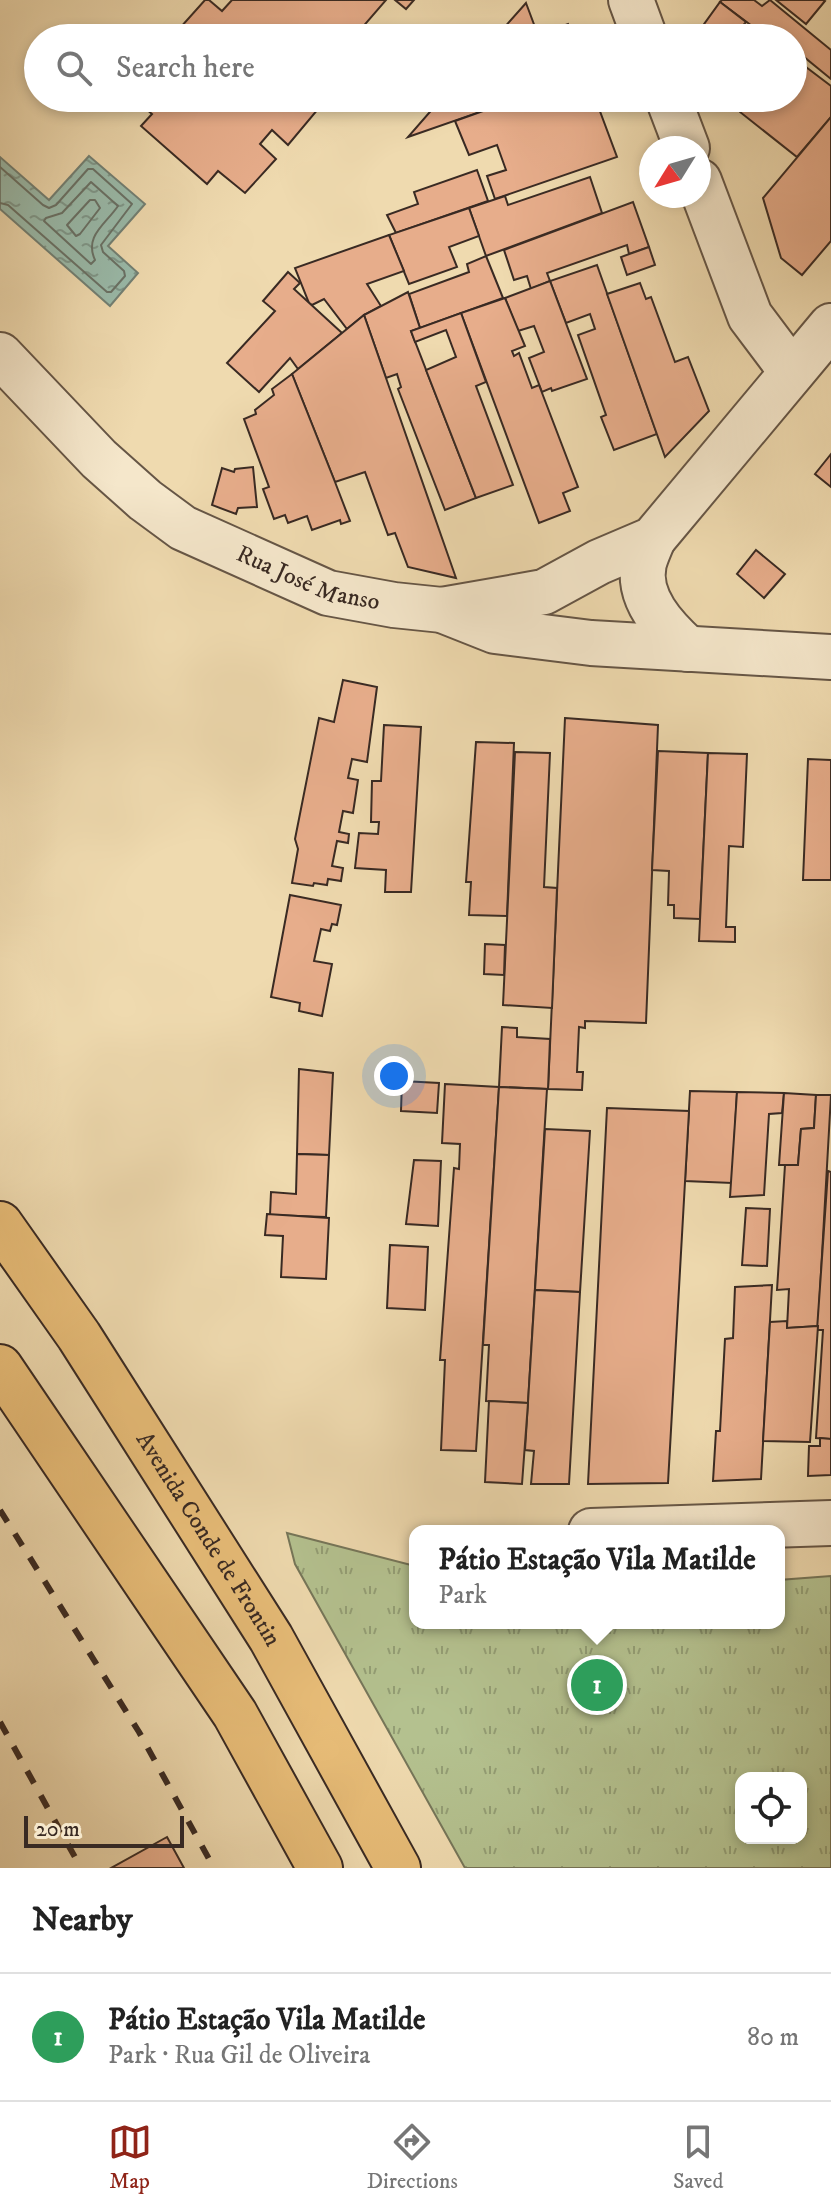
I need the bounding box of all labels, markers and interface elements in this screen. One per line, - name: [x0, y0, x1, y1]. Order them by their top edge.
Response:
- search box: [24, 24, 807, 112]
- icon: search: [52, 46, 96, 90]
- text: Search here: [116, 50, 255, 87]
- north arrow: [639, 136, 711, 208]
- street label: Rua José Manso: [232, 539, 382, 617]
- your location: [374, 1056, 414, 1096]
- street label: Avenida Conde de Frontin: [129, 1426, 288, 1652]
- popup: [409, 1525, 785, 1629]
- text: Pátio Estação Vila Matilde: [438, 1542, 756, 1579]
- text: Park: [438, 1579, 487, 1612]
- pin: 1: [571, 1655, 623, 1715]
- map controls: [735, 1772, 807, 1844]
- button: locate: [735, 1772, 807, 1844]
- scale bar: [24, 1812, 184, 1848]
- text: 20 m: [36, 1816, 80, 1843]
- text: Nearby: [32, 1899, 133, 1941]
- text: Pátio Estação Vila Matilde: [108, 2002, 425, 2039]
- text: 1: [53, 2021, 63, 2054]
- text: 80 m: [747, 2021, 799, 2054]
- text: Park · Rua Gil de Oliveira: [108, 2039, 370, 2072]
- tab: Map: [108, 2120, 152, 2195]
- tab: Directions: [367, 2120, 458, 2195]
- tab: Saved: [673, 2120, 723, 2195]

